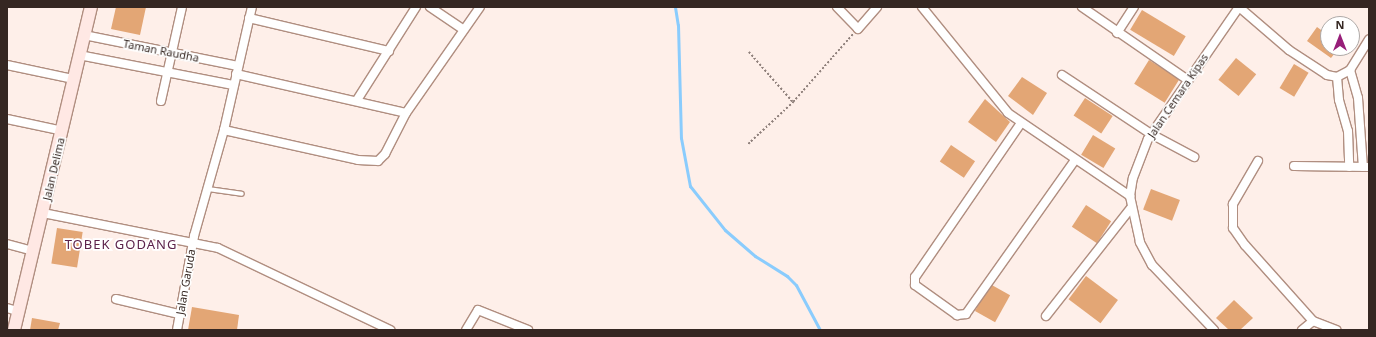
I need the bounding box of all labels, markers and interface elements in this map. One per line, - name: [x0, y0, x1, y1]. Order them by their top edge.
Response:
- north arrow: [1320, 16, 1360, 56]
- text: N: [1336, 17, 1344, 32]
- street label: Taman Raudha: [122, 37, 200, 65]
- street label: Jalan Cemara Kipas: [1145, 51, 1211, 141]
- street label: Jalan Delima: [40, 136, 68, 202]
- district label: TOBEK GODANG: [65, 236, 177, 252]
- street label: Jalan Garuda: [174, 248, 198, 316]

